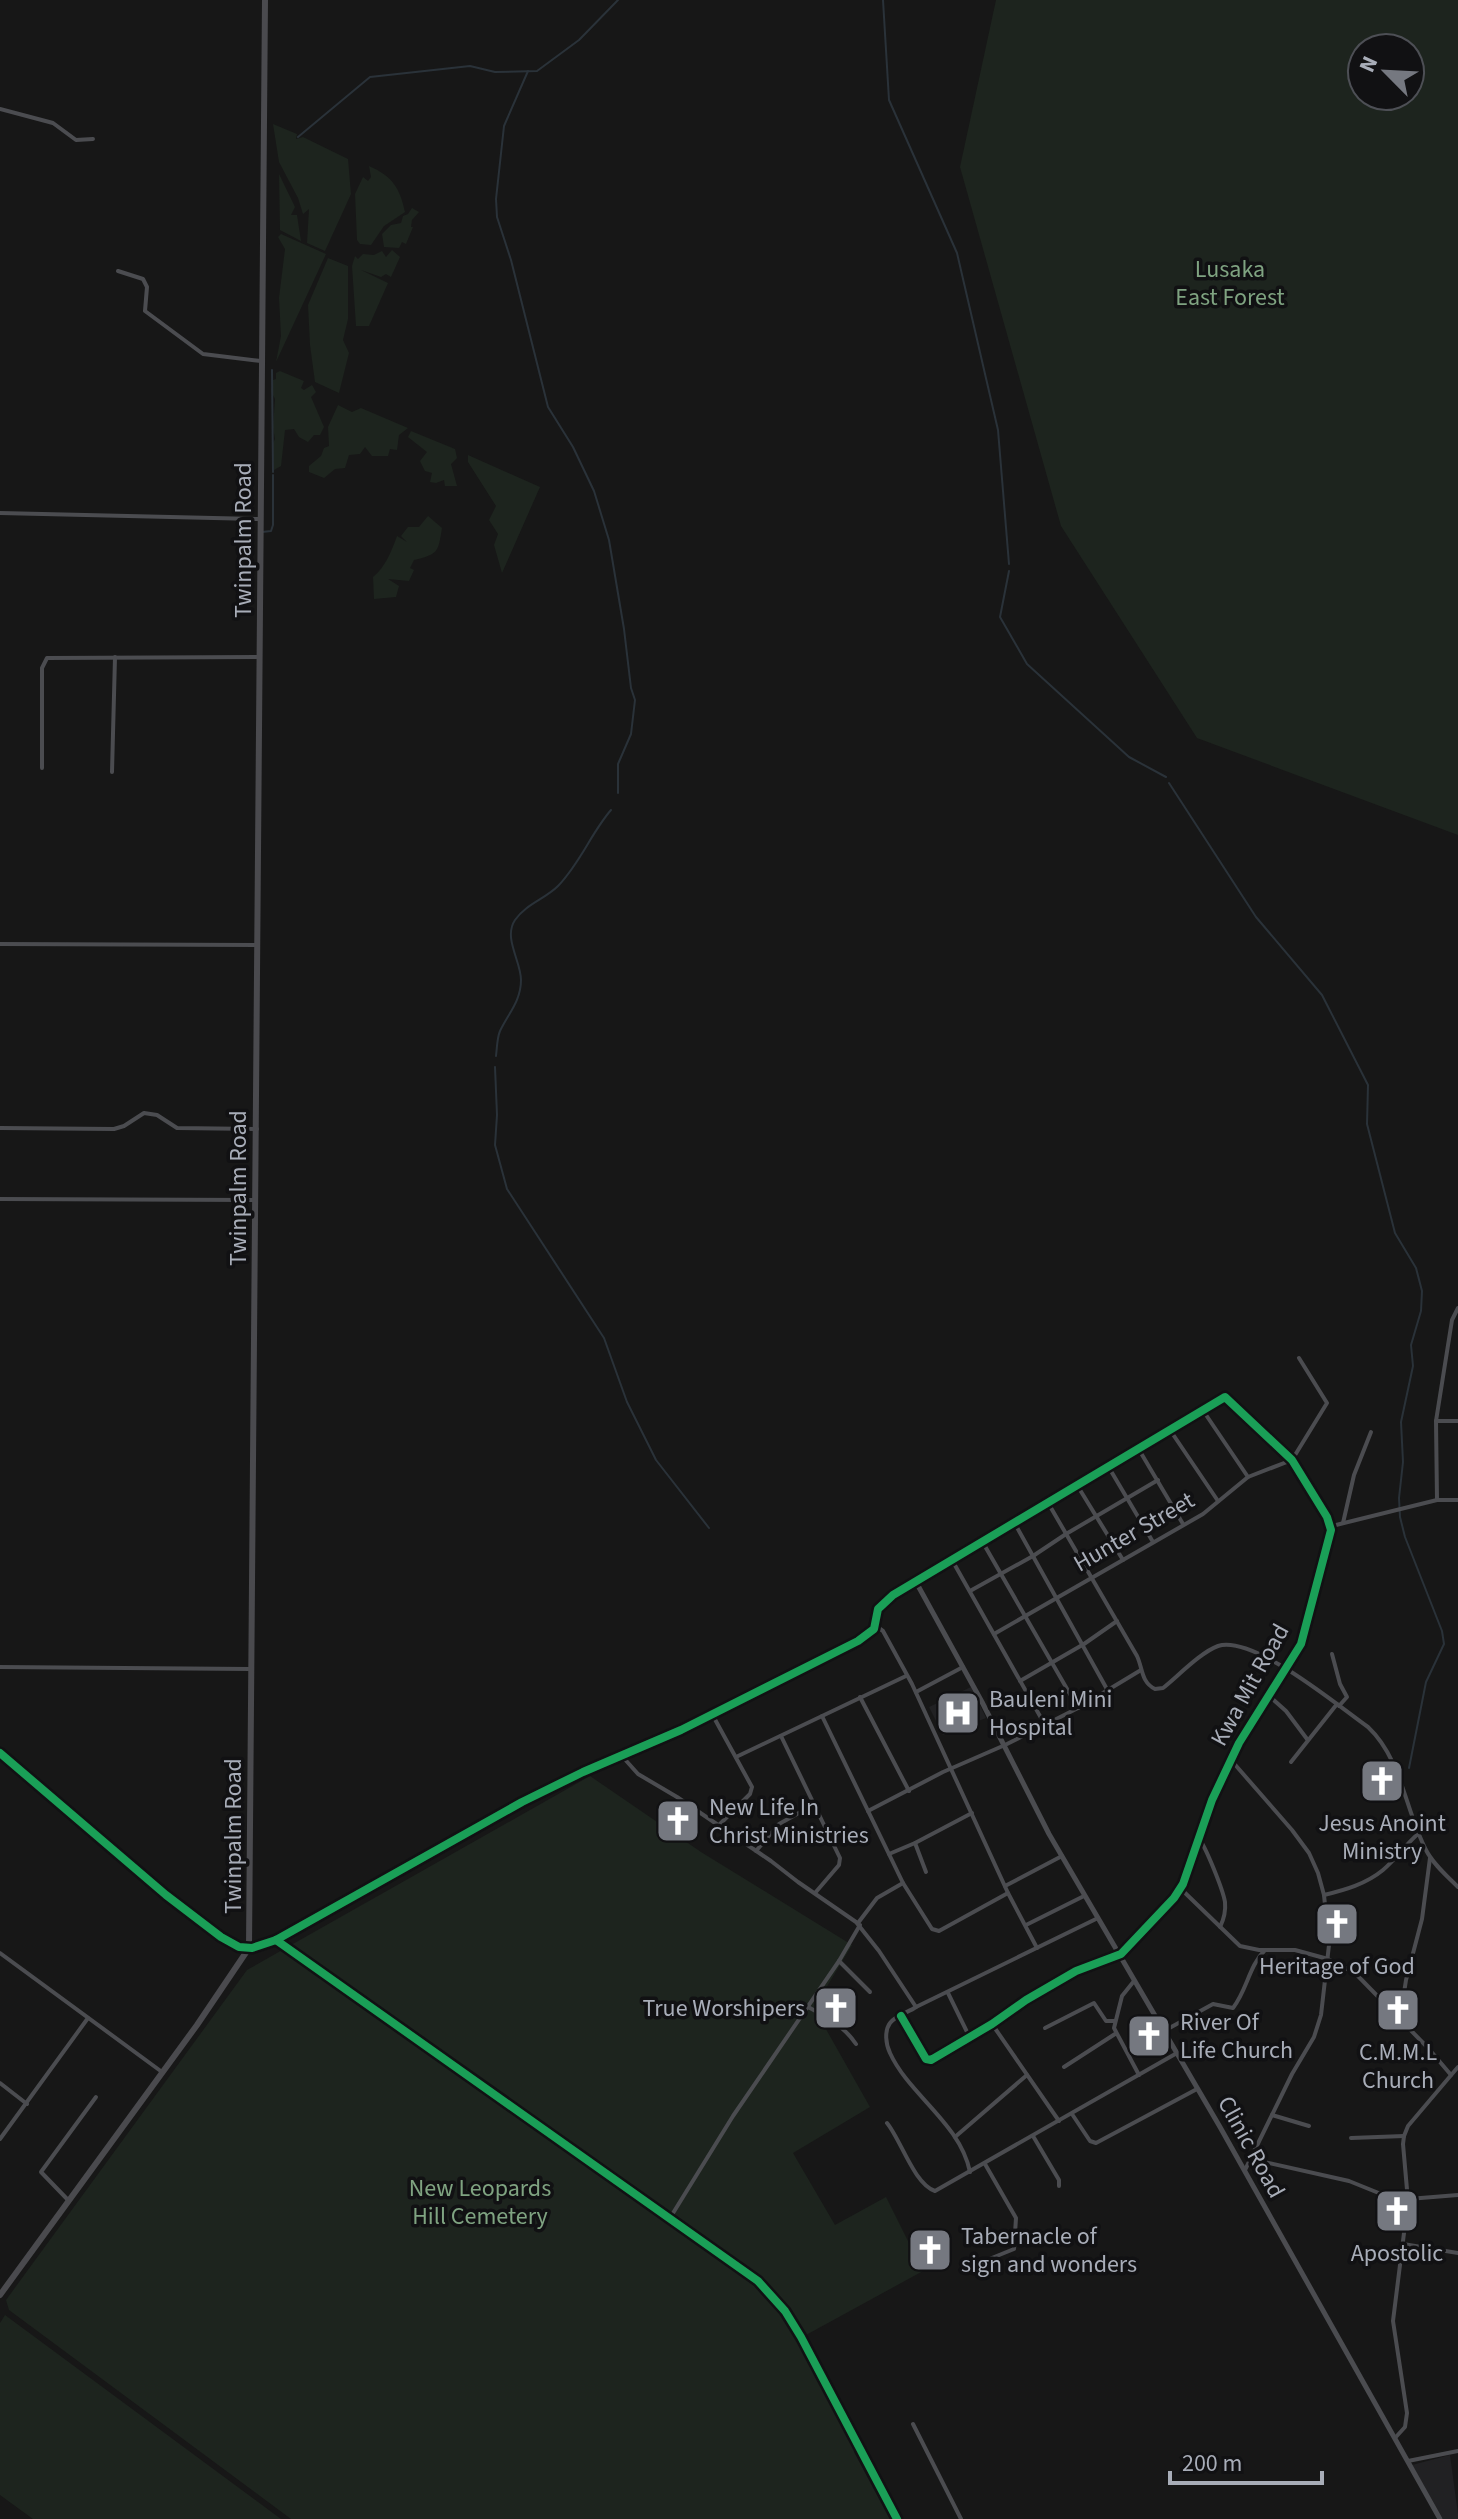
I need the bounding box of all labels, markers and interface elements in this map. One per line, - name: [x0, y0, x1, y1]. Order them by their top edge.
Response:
- north arrow: [1346, 32, 1426, 112]
- text: N: [1351, 51, 1386, 77]
- park label: Lusaka East Forest: [1175, 252, 1285, 315]
- street label: Twinpalm Road: [226, 462, 261, 618]
- street label: Twinpalm Road: [221, 1110, 256, 1266]
- street label: Hunter Street: [1067, 1483, 1201, 1581]
- street label: Kwa Mit Road: [1202, 1617, 1298, 1753]
- place label: Bauleni Mini Hospital: [989, 1682, 1113, 1745]
- hospital icon: Bauleni Mini Hospital: [934, 1689, 982, 1737]
- church icon: Jesus Anoint Ministry: [1358, 1757, 1406, 1805]
- street label: Twinpalm Road: [216, 1758, 251, 1914]
- place label: New Life In Christ Ministries: [709, 1790, 869, 1853]
- church icon: New Life In Christ Ministries: [654, 1797, 702, 1845]
- place label: Jesus Anoint Ministry: [1318, 1806, 1446, 1869]
- church icon: Heritage of God: [1313, 1900, 1361, 1948]
- place label: Heritage of God: [1259, 1949, 1415, 1984]
- church icon: True Worshipers: [812, 1984, 860, 2032]
- church icon: C.M.M.L Church: [1374, 1986, 1422, 2034]
- place label: True Worshipers: [643, 1991, 805, 2026]
- place label: River Of Life Church: [1180, 2005, 1293, 2068]
- church icon: River Of Life Church: [1125, 2012, 1173, 2060]
- place label: C.M.M.L Church: [1359, 2035, 1437, 2098]
- street label: Clinic Road: [1209, 2090, 1293, 2204]
- park label: New Leopards Hill Cemetery: [409, 2171, 551, 2234]
- church icon: Apostolic: [1373, 2187, 1421, 2235]
- place label: Tabernacle of sign and wonders: [961, 2219, 1137, 2282]
- church icon: Tabernacle of sign and wonders: [906, 2226, 954, 2274]
- place label: Apostolic: [1351, 2236, 1443, 2271]
- scale bar: [1170, 2435, 1322, 2485]
- text: 200 m: [1182, 2446, 1242, 2481]

